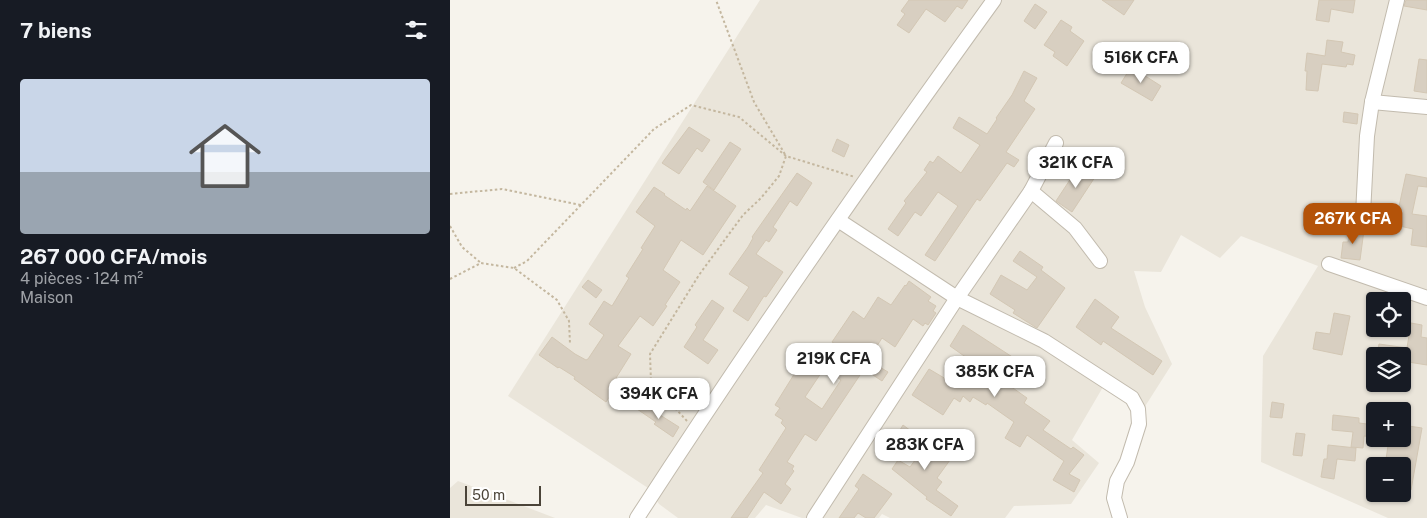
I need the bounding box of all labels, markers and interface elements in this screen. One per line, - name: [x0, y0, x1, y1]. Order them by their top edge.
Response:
- icon: filters: [402, 16, 430, 44]
- text: 7 biens: [20, 18, 92, 43]
- pin: 516K CFA: [1089, 42, 1193, 84]
- text: 516K CFA: [1103, 48, 1179, 67]
- icon: home: [180, 111, 270, 201]
- pin: 321K CFA: [1024, 146, 1128, 189]
- text: 321K CFA: [1039, 153, 1113, 172]
- pin: 267K CFA: [1301, 202, 1405, 245]
- text: 267K CFA: [1314, 209, 1392, 228]
- text: 267 000 CFA/mois: [20, 244, 207, 269]
- text: 4 pièces · 124 m²: [20, 269, 143, 288]
- text: Maison: [20, 288, 73, 307]
- map controls: [1366, 292, 1411, 502]
- button: locate: [1366, 292, 1411, 337]
- pin: 219K CFA: [782, 342, 886, 385]
- button: layers: [1366, 347, 1411, 392]
- text: 219K CFA: [797, 349, 871, 368]
- pin: 385K CFA: [943, 356, 1047, 398]
- text: 385K CFA: [955, 362, 1035, 381]
- pin: 394K CFA: [607, 378, 711, 420]
- text: 394K CFA: [620, 384, 698, 403]
- button: +: [1366, 402, 1411, 447]
- pin: 283K CFA: [873, 428, 977, 471]
- text: 283K CFA: [886, 435, 964, 454]
- button: −: [1366, 457, 1411, 502]
- scale bar: [465, 483, 541, 506]
- text: 50 m: [472, 487, 505, 503]

